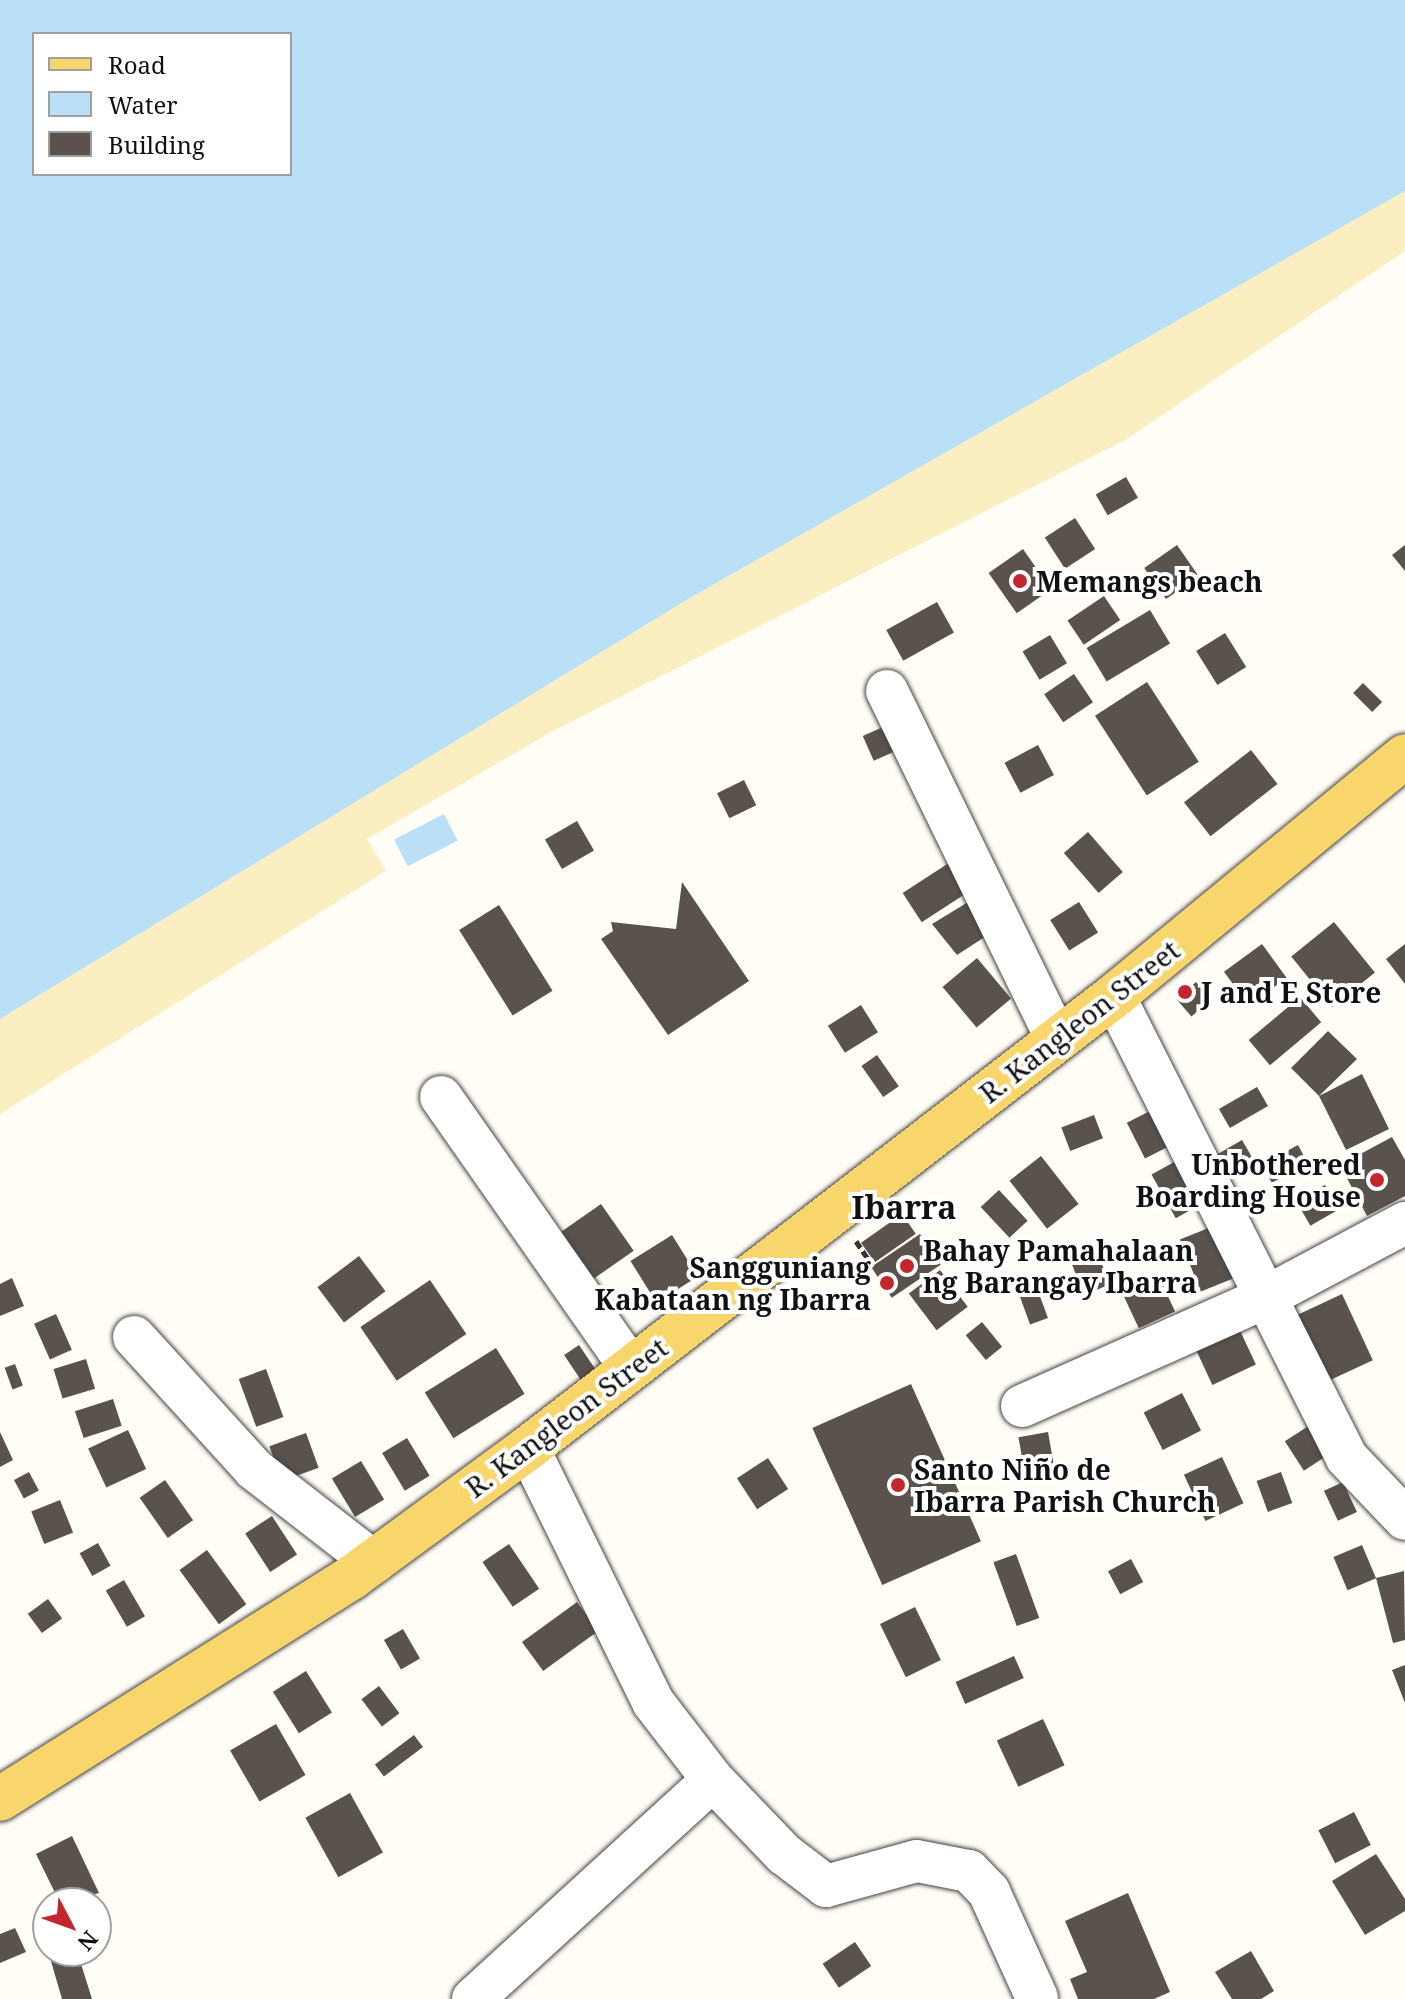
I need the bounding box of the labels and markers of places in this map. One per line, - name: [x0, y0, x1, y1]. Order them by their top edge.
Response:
- place label: Memangs beach: [1036, 564, 1263, 598]
- marker: Memangs beach: [1011, 572, 1029, 590]
- place label: J and E Store: [1201, 975, 1381, 1009]
- marker: J and E Store: [1176, 983, 1194, 1001]
- place label: Unbothered Boarding House: [1136, 1147, 1361, 1213]
- marker: Unbothered Boarding House: [1368, 1171, 1386, 1189]
- place label: Bahay Pamahalaan ng Barangay Ibarra: [923, 1233, 1197, 1299]
- place label: Sangguniang Kabataan ng Ibarra: [594, 1250, 871, 1316]
- marker: Bahay Pamahalaan ng Barangay Ibarra: [898, 1257, 916, 1275]
- marker: Sangguniang Kabataan ng Ibarra: [878, 1274, 896, 1292]
- place label: Santo Niño de Ibarra Parish Church: [914, 1452, 1216, 1518]
- marker: Santo Niño de Ibarra Parish Church: [889, 1476, 907, 1494]

